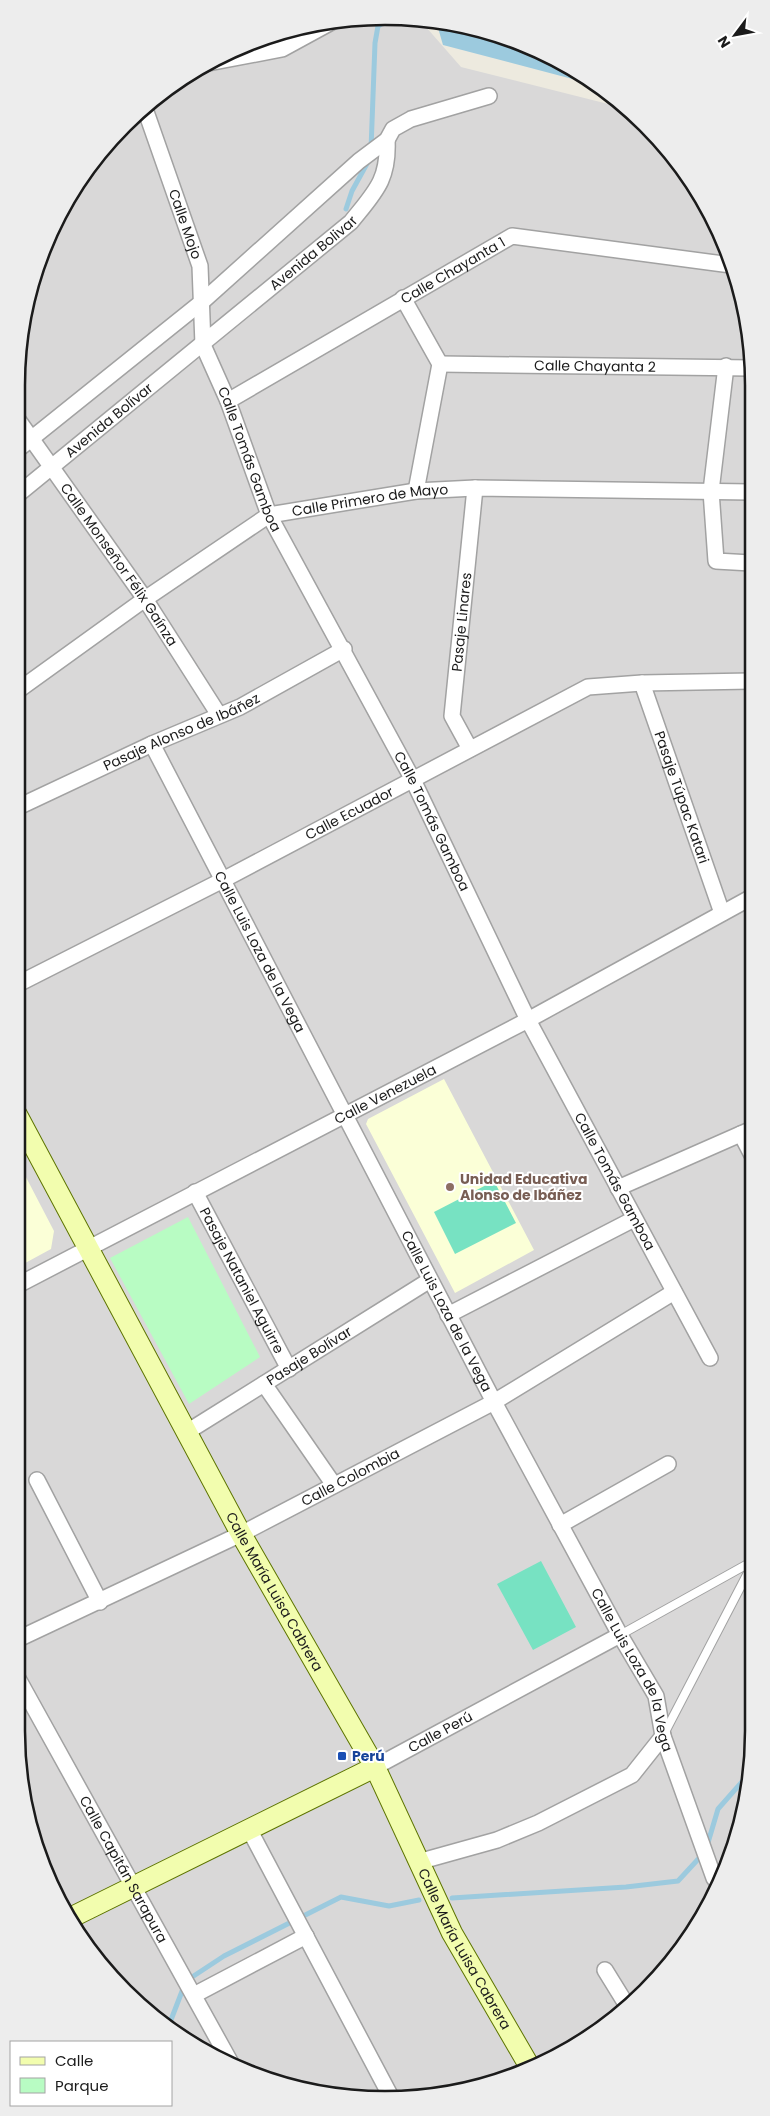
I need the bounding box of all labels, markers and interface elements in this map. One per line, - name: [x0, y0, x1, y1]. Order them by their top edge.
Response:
- north arrow: [710, 10, 760, 60]
- text: N: [713, 32, 735, 52]
- street label: Calle Mojo: [164, 186, 207, 262]
- street label: Avenida Bolivar: [265, 212, 362, 295]
- street label: Calle Chayanta 1: [397, 232, 509, 309]
- street label: Calle Chayanta 2: [534, 355, 656, 377]
- street label: Avenida Bolívar: [61, 378, 157, 462]
- street label: Calle Tomás Gamboa: [213, 383, 286, 535]
- street label: Calle Monseñor Félix Gaínza: [56, 479, 183, 650]
- street label: Calle Primero de Mayo: [290, 479, 449, 521]
- street label: Pasaje Linares: [447, 572, 476, 673]
- street label: Pasaje Alonso de Ibáñez: [100, 688, 263, 776]
- street label: Pasaje Túpac Katari: [649, 728, 714, 866]
- street label: Calle Tomás Gamboa: [389, 747, 475, 895]
- street label: Calle Ecuador: [302, 782, 397, 845]
- street label: Calle Luis Loza de la Vega: [210, 867, 310, 1036]
- street label: Calle Venezuela: [331, 1059, 440, 1129]
- street label: Calle Tomás Gamboa: [570, 1109, 660, 1254]
- place label: Unidad Educativa Alonso de Ibáñez: [460, 1169, 588, 1205]
- marker: Unidad Educativa Alonso de Ibáñez: [444, 1181, 456, 1193]
- street label: Pasaje Nataniel Aguirre: [195, 1204, 289, 1357]
- street label: Calle Luis Loza de la Vega: [396, 1227, 497, 1395]
- street label: Pasaje Bolívar: [263, 1321, 356, 1390]
- street label: Calle Colombia: [298, 1443, 403, 1511]
- street label: Calle María Luisa Cabrera: [221, 1508, 328, 1675]
- street label: Calle Luis Loza de la Vega: [586, 1584, 678, 1754]
- street label: Calle Perú: [404, 1706, 476, 1757]
- place label: Perú: [352, 1746, 385, 1766]
- marker: Perú: [336, 1750, 348, 1762]
- street label: Calle Capitán Sarapura: [75, 1792, 172, 1947]
- street label: Calle María Luisa Cabrera: [413, 1865, 516, 2033]
- legend: [10, 2041, 172, 2106]
- text: Calle: [55, 2050, 93, 2071]
- text: Parque: [55, 2075, 108, 2096]

